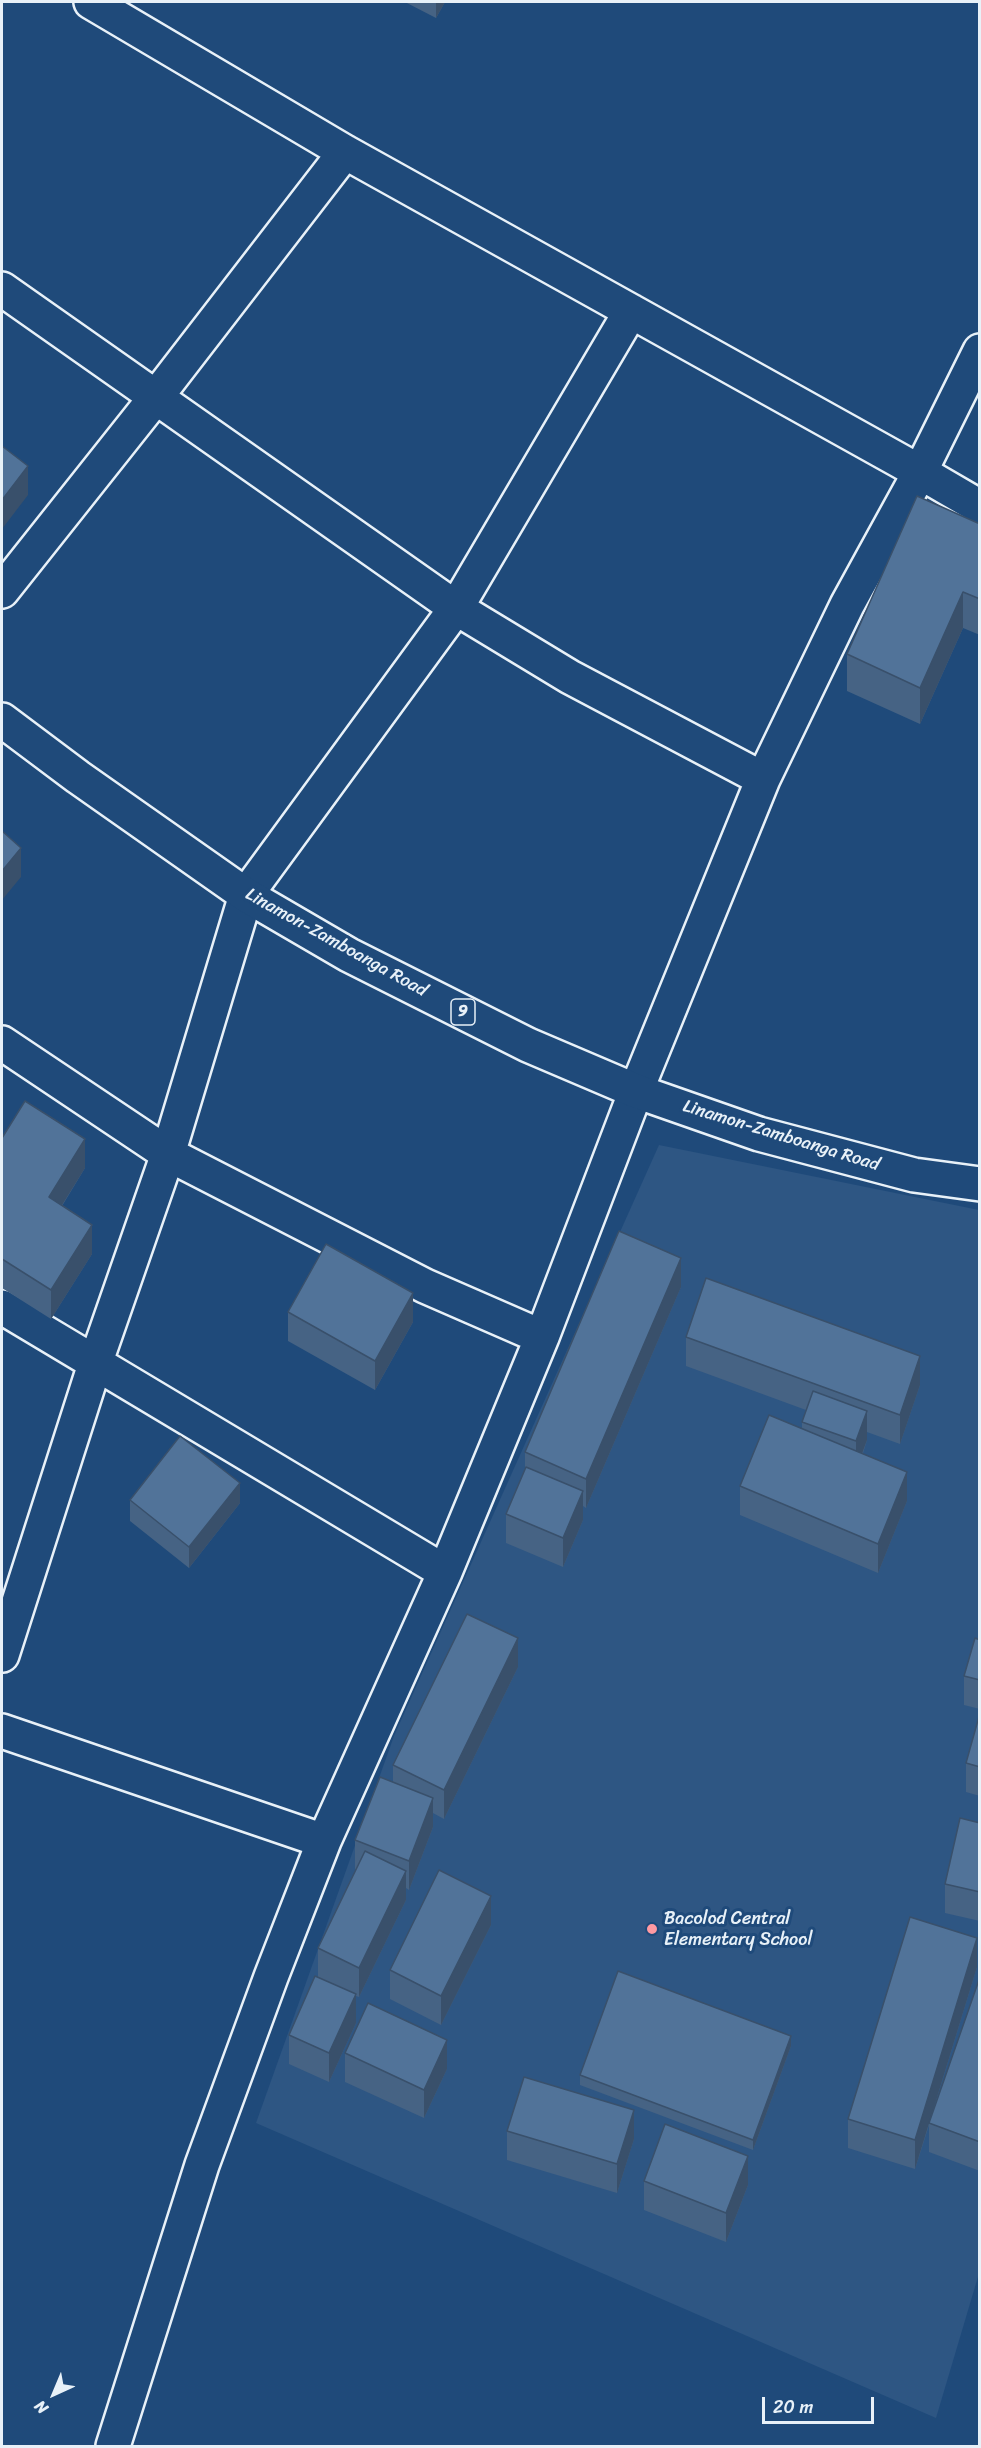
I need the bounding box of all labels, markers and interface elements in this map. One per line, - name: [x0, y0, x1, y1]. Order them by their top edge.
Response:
- street label: Linamon-Zamboanga Road: [241, 884, 431, 1002]
- road number: 9: [451, 999, 475, 1025]
- street label: Linamon-Zamboanga Road: [680, 1096, 882, 1176]
- place label: Bacolod Central Elementary School: [664, 1908, 813, 1950]
- marker: Bacolod Central Elementary School: [645, 1922, 659, 1936]
- north arrow: [24, 2364, 84, 2424]
- scale bar: [765, 2385, 878, 2423]
- text: 20 m: [773, 2391, 813, 2423]
- text: N: [27, 2393, 55, 2422]

